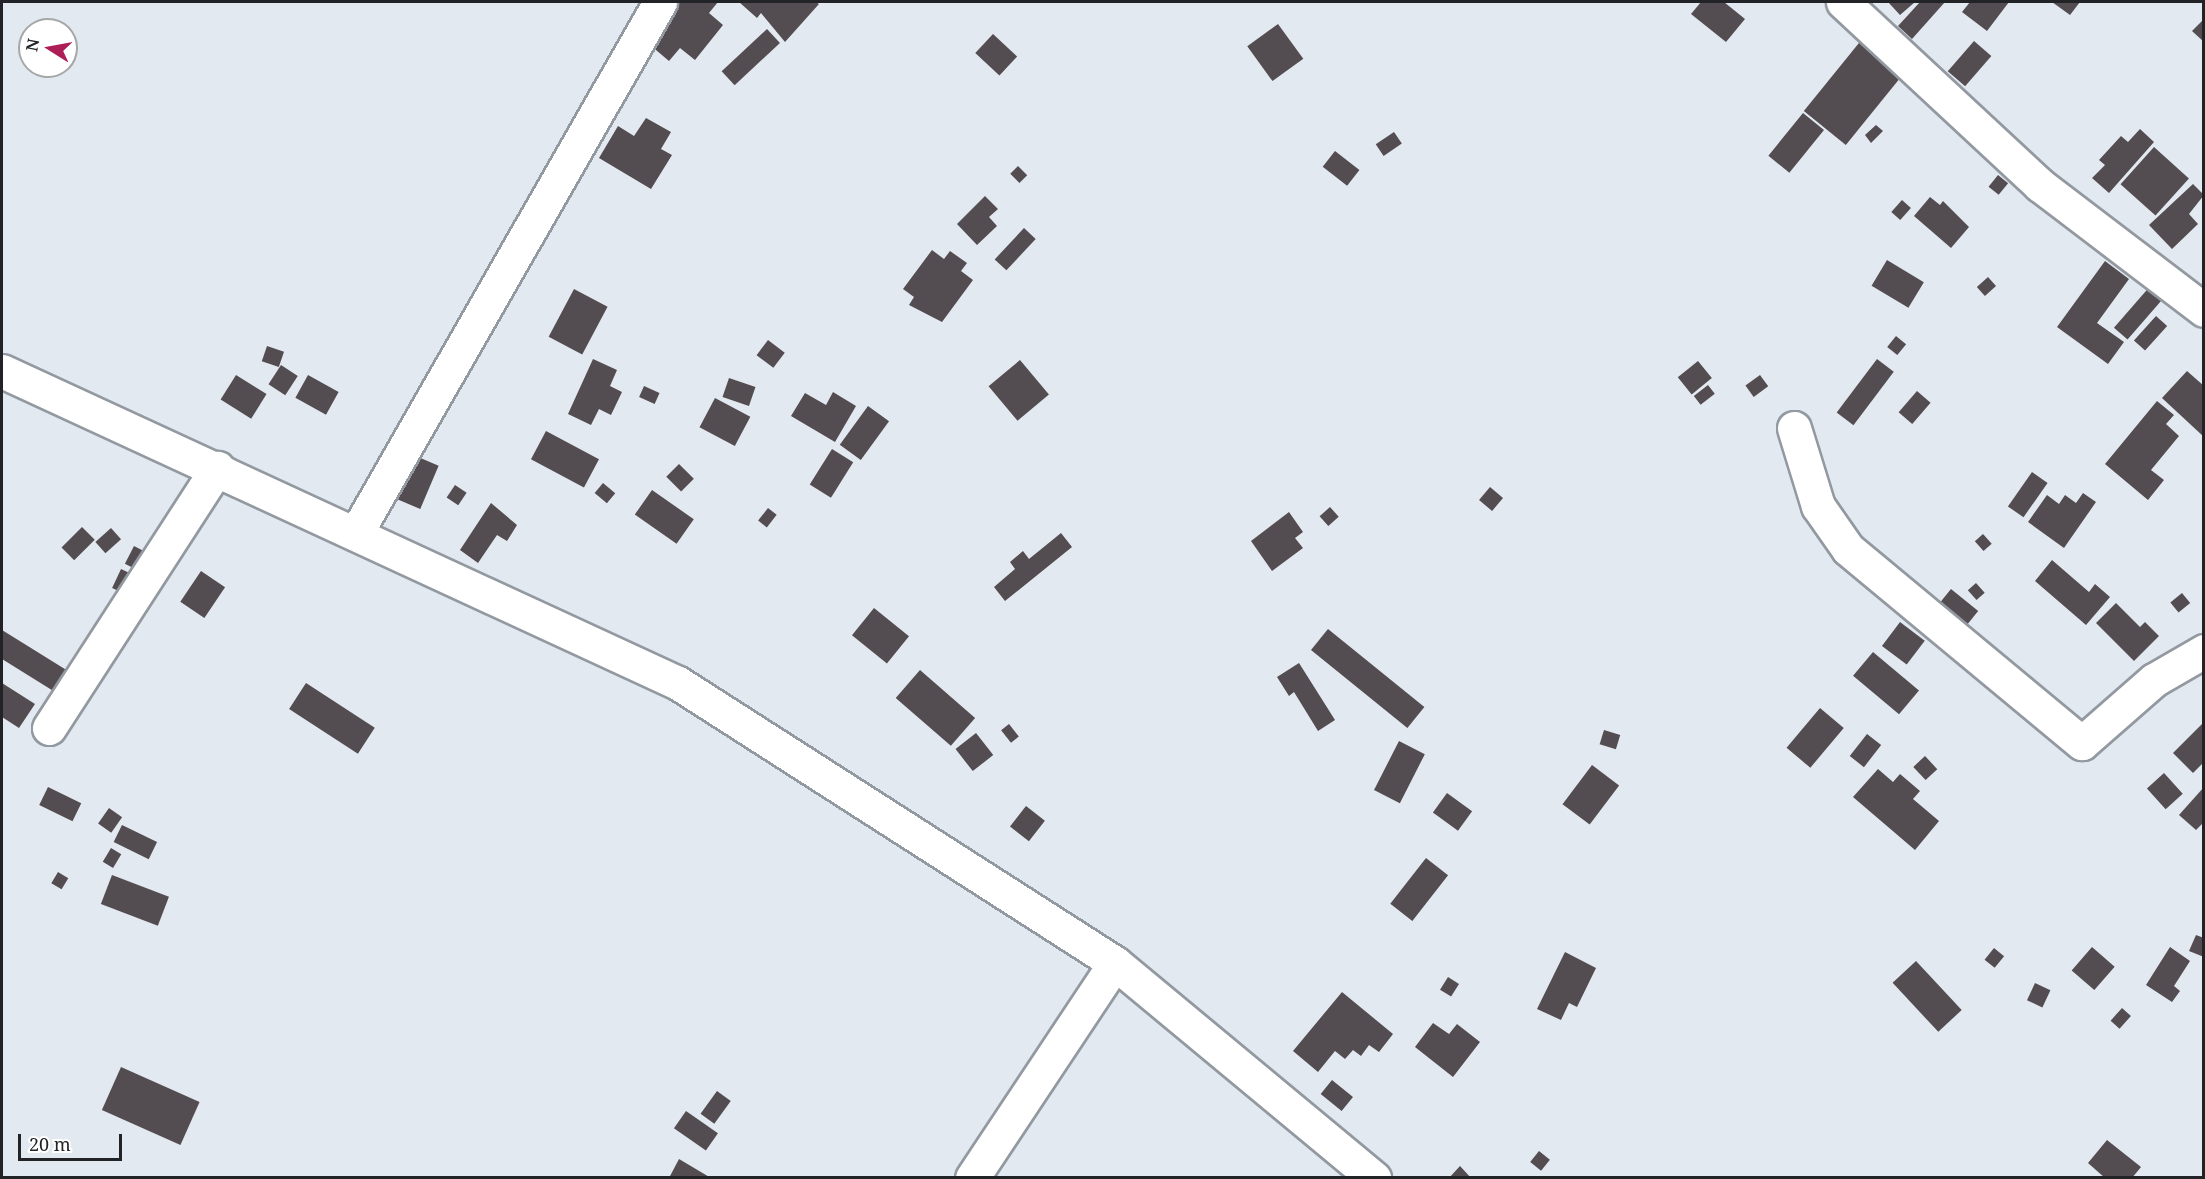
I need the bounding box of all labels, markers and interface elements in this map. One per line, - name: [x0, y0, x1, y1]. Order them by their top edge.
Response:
- north arrow: [18, 18, 78, 78]
- text: N: [20, 37, 44, 53]
- scale bar: [21, 1122, 124, 1160]
- text: 20 m: [29, 1132, 71, 1156]

